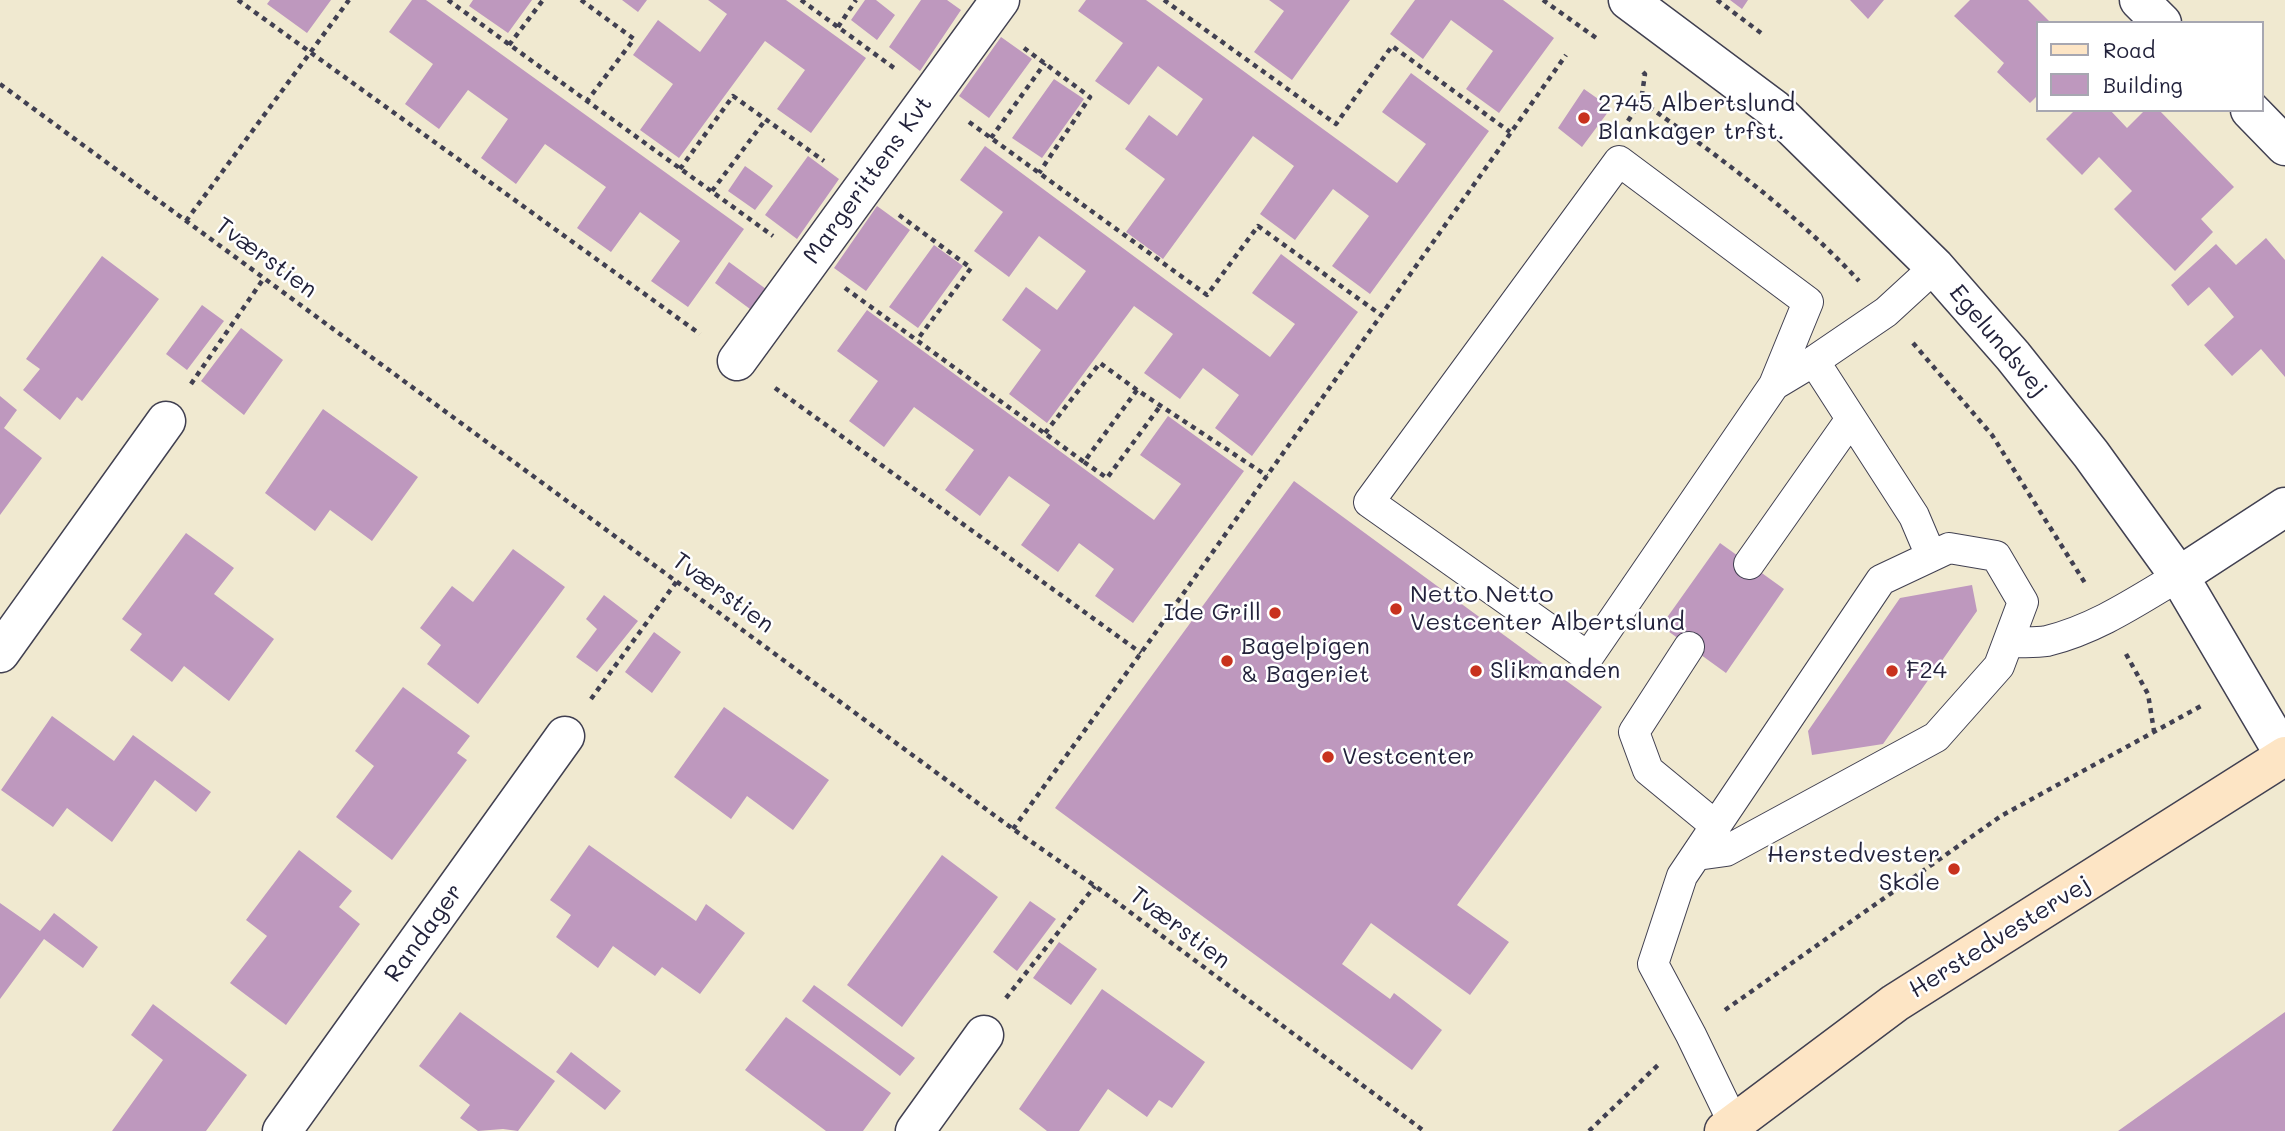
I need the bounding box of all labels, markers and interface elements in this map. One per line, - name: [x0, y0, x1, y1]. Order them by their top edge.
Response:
- legend: [2036, 21, 2264, 112]
- text: Road: [2103, 36, 2155, 63]
- text: Building: [2103, 71, 2183, 98]
- street label: Margerittens Kvt: [797, 90, 939, 270]
- place label: 2745 Albertslund Blankager trfst.: [1598, 90, 1795, 146]
- marker: 2745 Albertslund Blankager trfst.: [1576, 110, 1592, 126]
- street label: Tværstien: [210, 211, 322, 305]
- street label: Egelundsvej: [1943, 279, 2053, 403]
- street label: Tværstien: [667, 546, 779, 640]
- place label: Netto Netto Vestcenter Albertslund: [1410, 581, 1685, 637]
- place label: Ide Grill: [1164, 599, 1261, 627]
- marker: Netto Netto Vestcenter Albertslund: [1388, 601, 1404, 617]
- marker: Ide Grill: [1267, 605, 1283, 621]
- place label: Bagelpigen & Bageriet: [1241, 633, 1370, 689]
- marker: Bagelpigen & Bageriet: [1219, 653, 1235, 669]
- place label: Slikmanden: [1490, 657, 1620, 685]
- place label: F24: [1906, 657, 1947, 685]
- marker: Slikmanden: [1468, 663, 1484, 679]
- marker: F24: [1884, 663, 1900, 679]
- place label: Vestcenter: [1342, 743, 1474, 771]
- marker: Vestcenter: [1320, 749, 1336, 765]
- place label: Herstedvester Skole: [1767, 841, 1940, 897]
- marker: Herstedvester Skole: [1946, 861, 1962, 877]
- street label: Herstedvestervej: [1904, 870, 2096, 1004]
- street label: Randager: [379, 878, 469, 988]
- street label: Tværstien: [1124, 881, 1236, 975]

